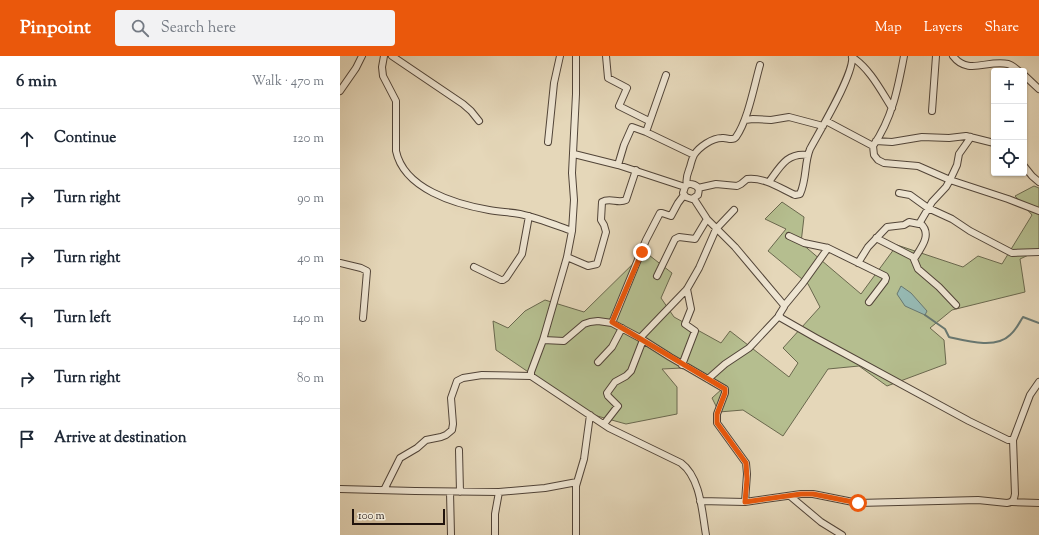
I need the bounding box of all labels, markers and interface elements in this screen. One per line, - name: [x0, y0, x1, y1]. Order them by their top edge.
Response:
- search box: [115, 10, 395, 46]
- text: Pinpoint: [20, 15, 91, 42]
- icon: search: [129, 17, 151, 39]
- text: Search here: [161, 18, 236, 39]
- text: Map: [875, 18, 902, 38]
- text: Layers: [924, 18, 962, 38]
- text: Share: [984, 18, 1019, 38]
- map controls: [991, 68, 1027, 176]
- button: +: [991, 68, 1027, 104]
- text: 6 min: [16, 70, 57, 94]
- text: Walk · 470 m: [251, 73, 324, 91]
- button: −: [991, 104, 1027, 140]
- icon: ahead: [16, 128, 38, 150]
- text: Continue: [54, 128, 116, 149]
- text: 120 m: [293, 130, 324, 148]
- button: locate: [991, 140, 1027, 176]
- icon: right: [16, 188, 38, 210]
- text: Turn right: [54, 188, 120, 209]
- text: 90 m: [297, 190, 324, 208]
- route end: [633, 243, 651, 261]
- icon: right: [16, 248, 38, 270]
- text: Turn right: [54, 248, 120, 269]
- text: 40 m: [297, 250, 324, 268]
- icon: left: [16, 308, 38, 330]
- text: Turn left: [54, 308, 111, 329]
- text: 140 m: [293, 310, 324, 328]
- icon: right: [16, 368, 38, 390]
- text: Turn right: [54, 368, 120, 389]
- text: 80 m: [297, 370, 324, 388]
- icon: arrive: [16, 428, 38, 450]
- text: Arrive at destination: [54, 428, 187, 449]
- route start: [849, 494, 867, 512]
- scale bar: [352, 507, 445, 526]
- text: 100 m: [358, 508, 385, 524]

